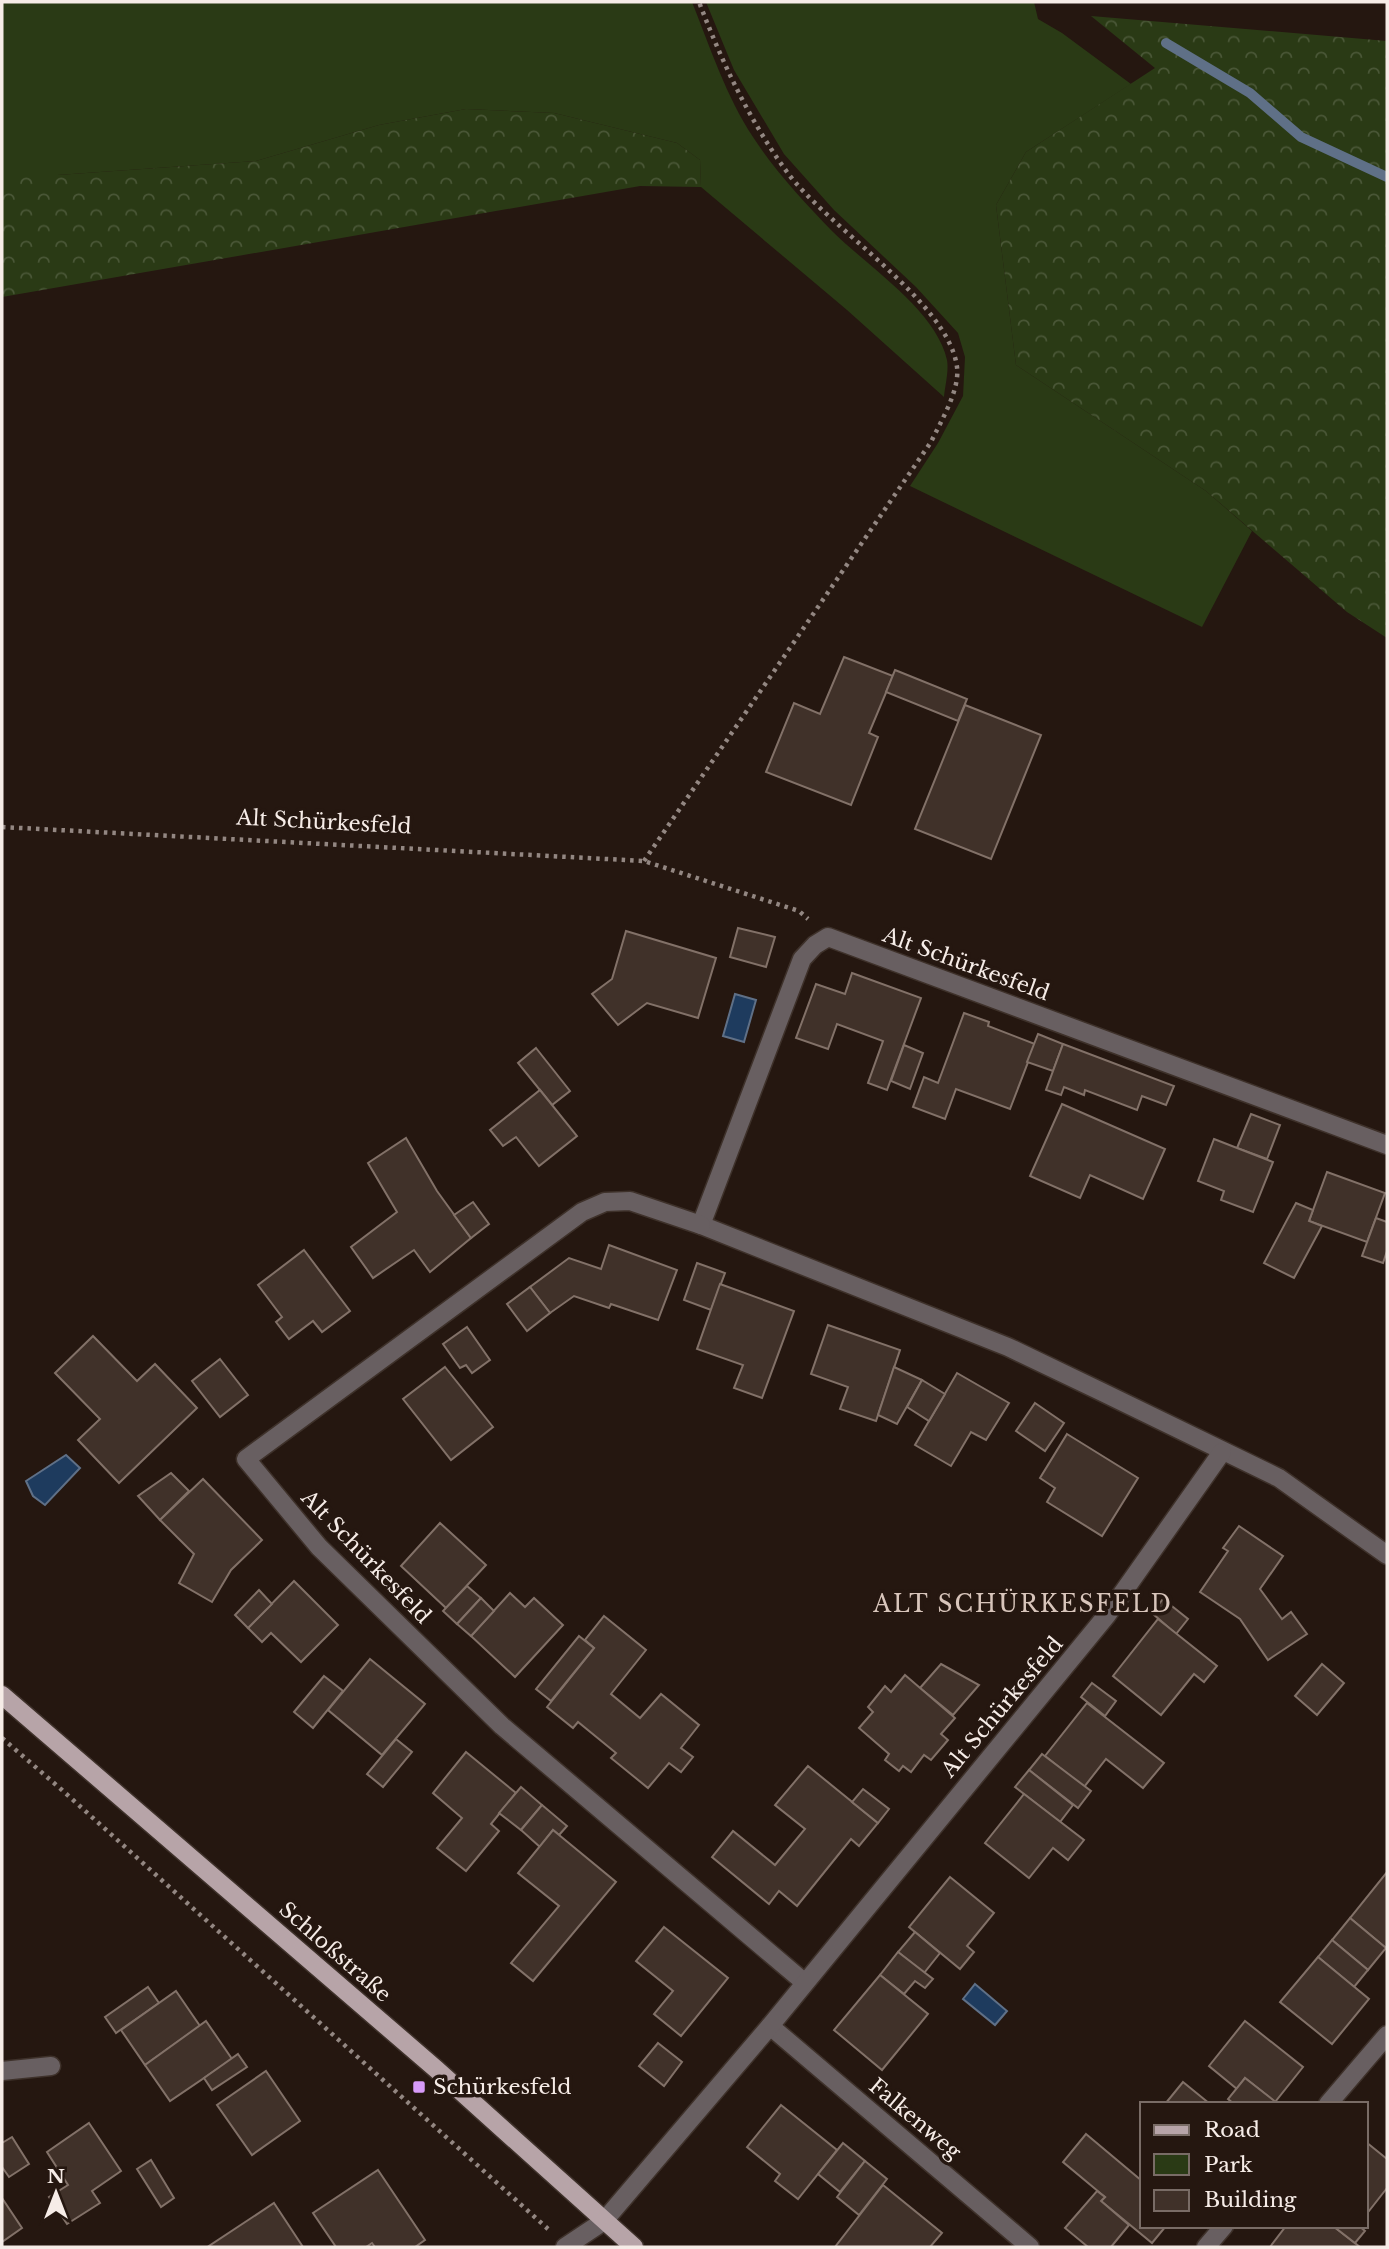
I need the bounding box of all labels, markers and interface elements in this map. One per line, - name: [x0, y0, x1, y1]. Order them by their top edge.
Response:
- street label: Alt Schürkesfeld: [235, 804, 412, 840]
- street label: Alt Schürkesfeld: [878, 921, 1053, 1006]
- street label: Alt Schürkesfeld: [295, 1484, 436, 1629]
- district label: ALT SCHÜRKESFELD: [872, 1588, 1173, 1618]
- street label: Alt Schürkesfeld: [935, 1631, 1068, 1783]
- street label: Schloßstraße: [274, 1896, 396, 2008]
- street label: Falkenweg: [864, 2073, 967, 2165]
- place label: Schürkesfeld: [433, 2074, 572, 2100]
- marker: Schürkesfeld: [411, 2079, 427, 2095]
- legend: [1140, 2102, 1368, 2228]
- text: Road: [1204, 2117, 1260, 2143]
- text: Park: [1204, 2152, 1253, 2178]
- north arrow: [21, 2158, 91, 2228]
- text: N: [47, 2165, 65, 2188]
- text: Building: [1204, 2187, 1297, 2213]

